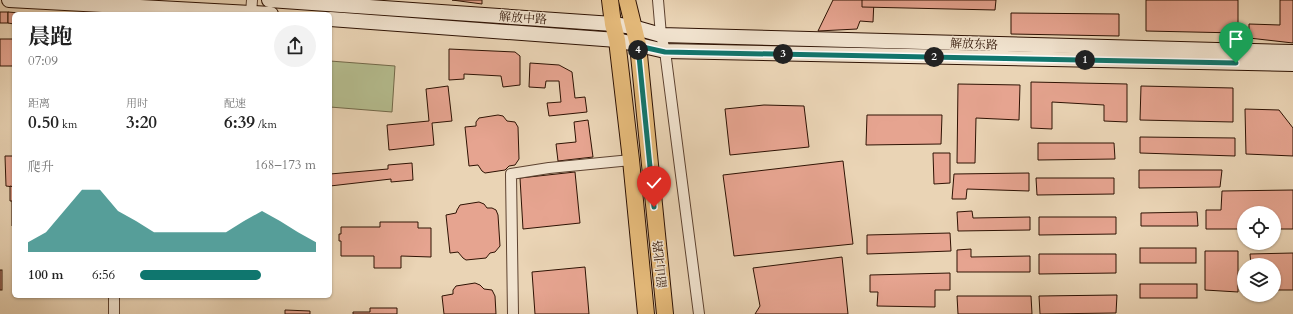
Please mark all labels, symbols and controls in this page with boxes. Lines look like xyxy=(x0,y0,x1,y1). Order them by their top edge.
street label: 解放中路 xyxy=(498,8,548,28)
text: 晨跑 xyxy=(28,22,72,52)
pin xyxy=(1219,22,1253,63)
button: share xyxy=(274,25,316,67)
icon: arrive xyxy=(1225,28,1247,50)
street label: 解放东路 xyxy=(950,35,998,53)
pin: 4 xyxy=(628,40,648,60)
text: 4 xyxy=(635,42,641,57)
pin: 3 xyxy=(773,44,793,64)
text: 3 xyxy=(780,46,786,61)
pin: 2 xyxy=(924,47,944,67)
text: 2 xyxy=(931,49,937,64)
pin: 1 xyxy=(1075,50,1095,70)
text: 07:09 xyxy=(28,52,58,70)
text: 1 xyxy=(1082,52,1088,67)
text: 距离 xyxy=(28,96,50,111)
text: 用时 xyxy=(126,96,148,111)
text: 配速 xyxy=(224,96,246,111)
text: 0.50 xyxy=(28,111,59,134)
text: 3:20 xyxy=(126,111,157,134)
text: 6:39 xyxy=(224,111,255,134)
text: km xyxy=(59,117,77,132)
text: /km xyxy=(255,117,277,132)
text: 168–173 m xyxy=(254,156,316,174)
text: 爬升 xyxy=(28,158,54,176)
pin xyxy=(637,166,671,207)
icon: check xyxy=(643,172,665,194)
map controls xyxy=(1237,206,1281,302)
button: locate xyxy=(1237,206,1281,250)
street label: 韶山北路 xyxy=(650,239,670,289)
button: layers xyxy=(1237,258,1281,302)
text: 100 m xyxy=(28,266,63,284)
text: 6:56 xyxy=(92,266,115,284)

